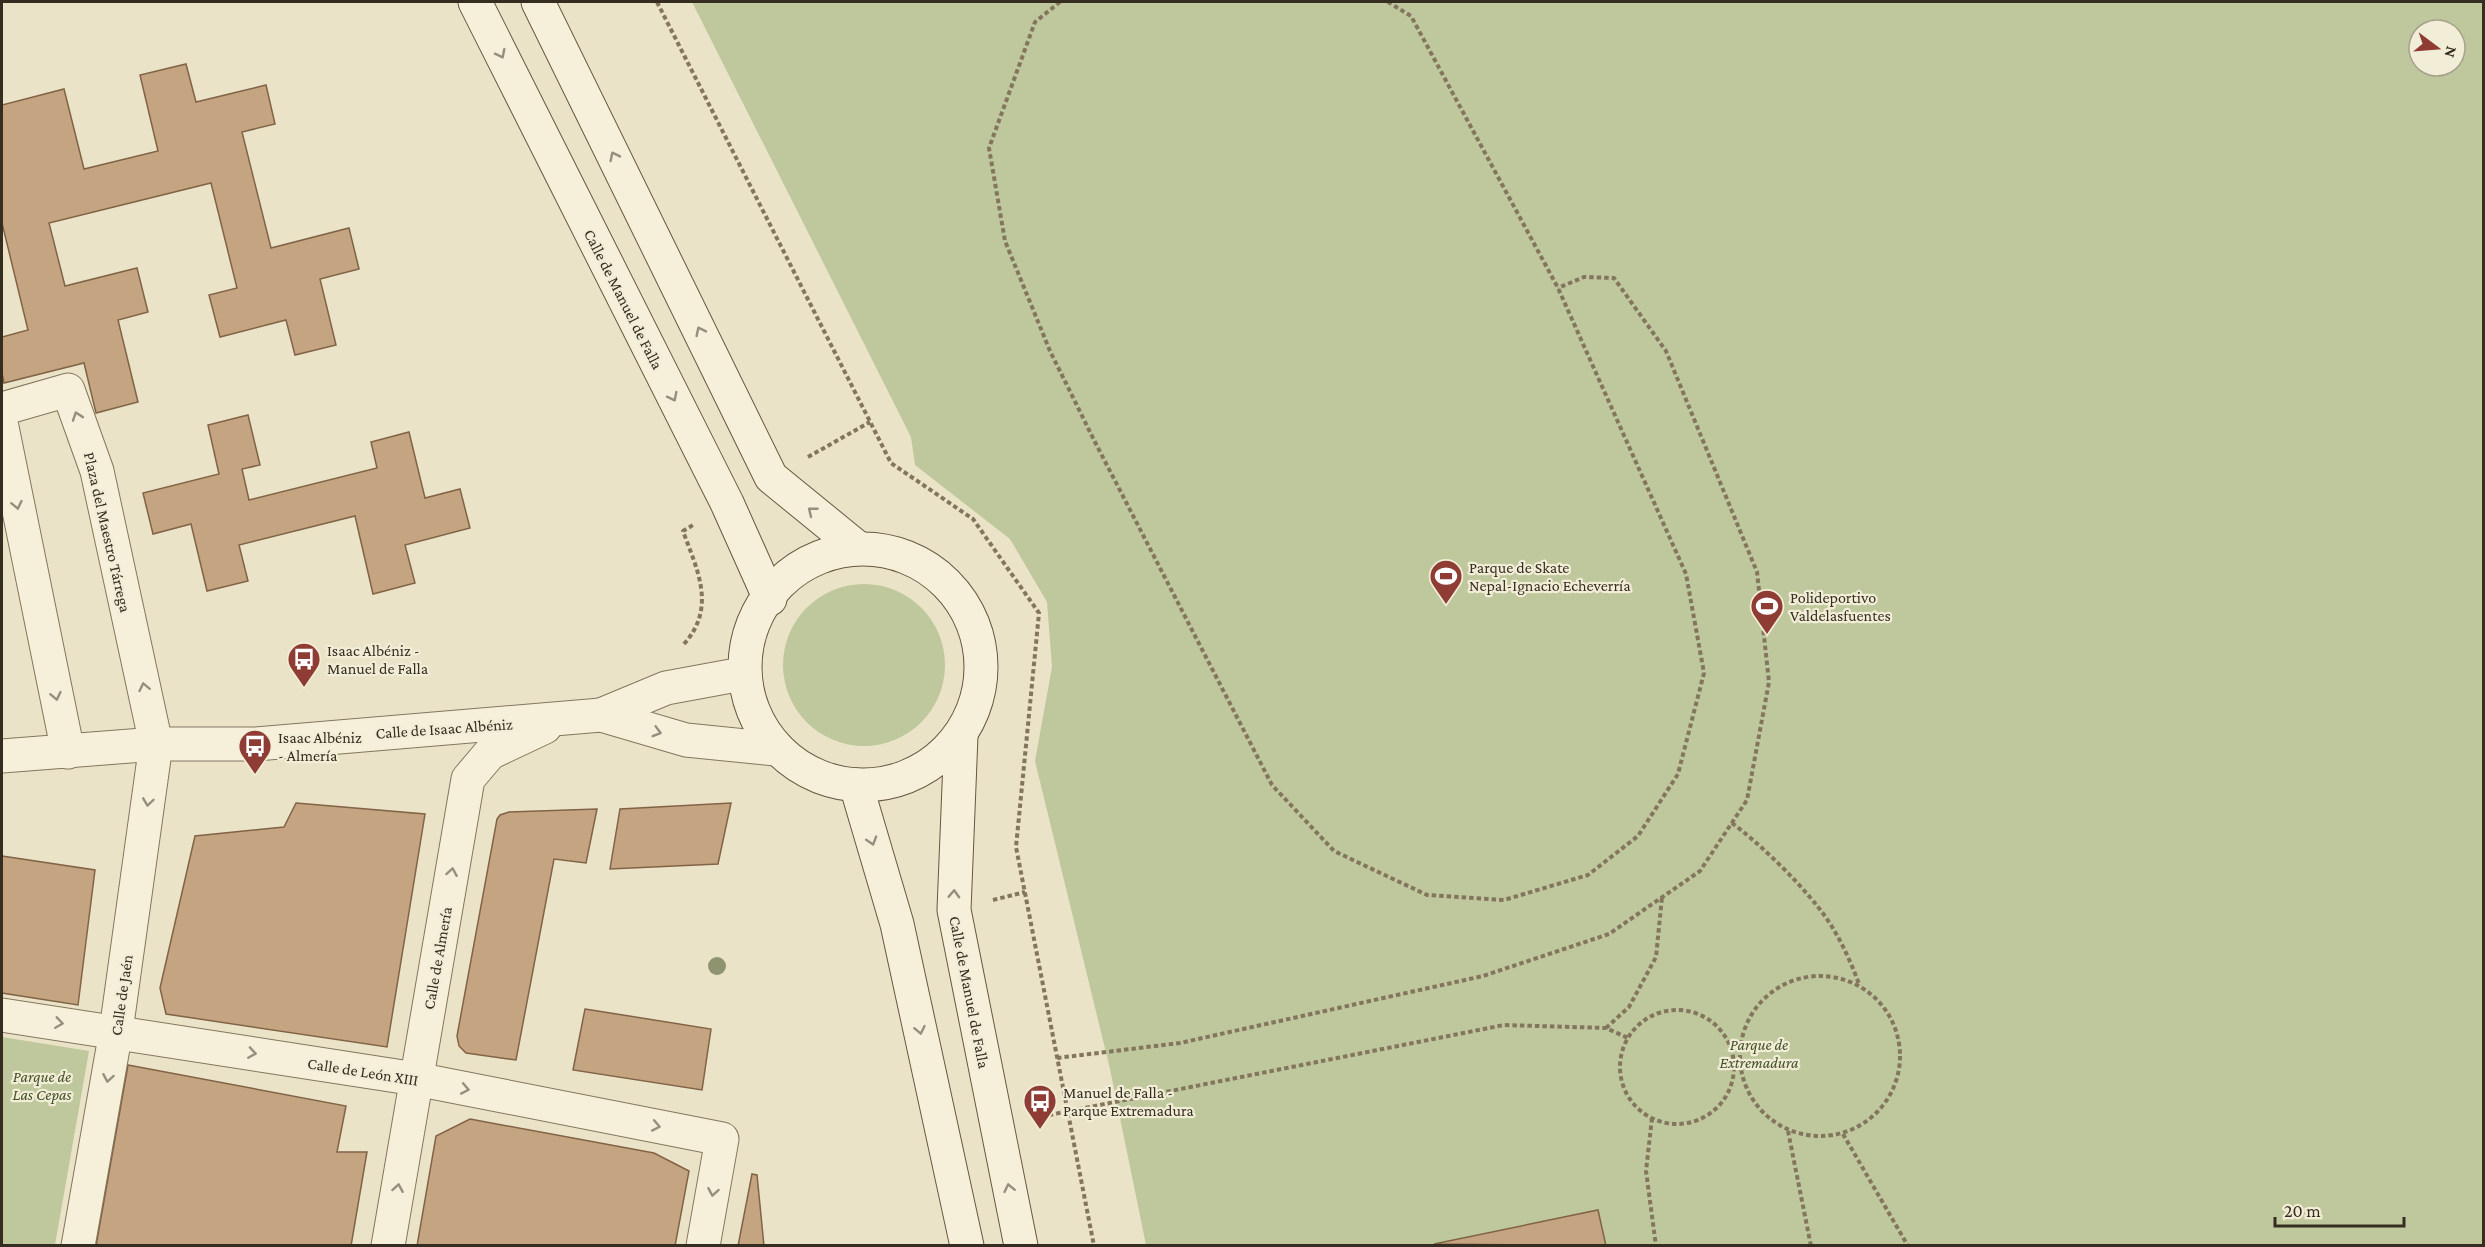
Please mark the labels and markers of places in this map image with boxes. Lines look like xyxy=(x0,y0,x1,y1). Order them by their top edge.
sports icon: Parque de Skate Nepal-Ignacio Echeverría xyxy=(1428,558,1464,605)
place label: Parque de Skate Nepal-Ignacio Echeverría xyxy=(1469,559,1631,595)
sports icon: Polideportivo Valdelasfuentes xyxy=(1749,588,1785,635)
place label: Polideportivo Valdelasfuentes xyxy=(1790,589,1891,624)
bus stop icon: Isaac Albéniz - Manuel de Falla xyxy=(286,641,322,688)
place label: Isaac Albéniz - Manuel de Falla xyxy=(327,642,429,677)
bus stop icon: Isaac Albéniz - Almería xyxy=(237,728,273,775)
place label: Isaac Albéniz - Almería xyxy=(278,729,362,764)
bus stop icon: Manuel de Falla - Parque Extremadura xyxy=(1022,1083,1058,1130)
place label: Manuel de Falla - Parque Extremadura xyxy=(1063,1084,1194,1120)

